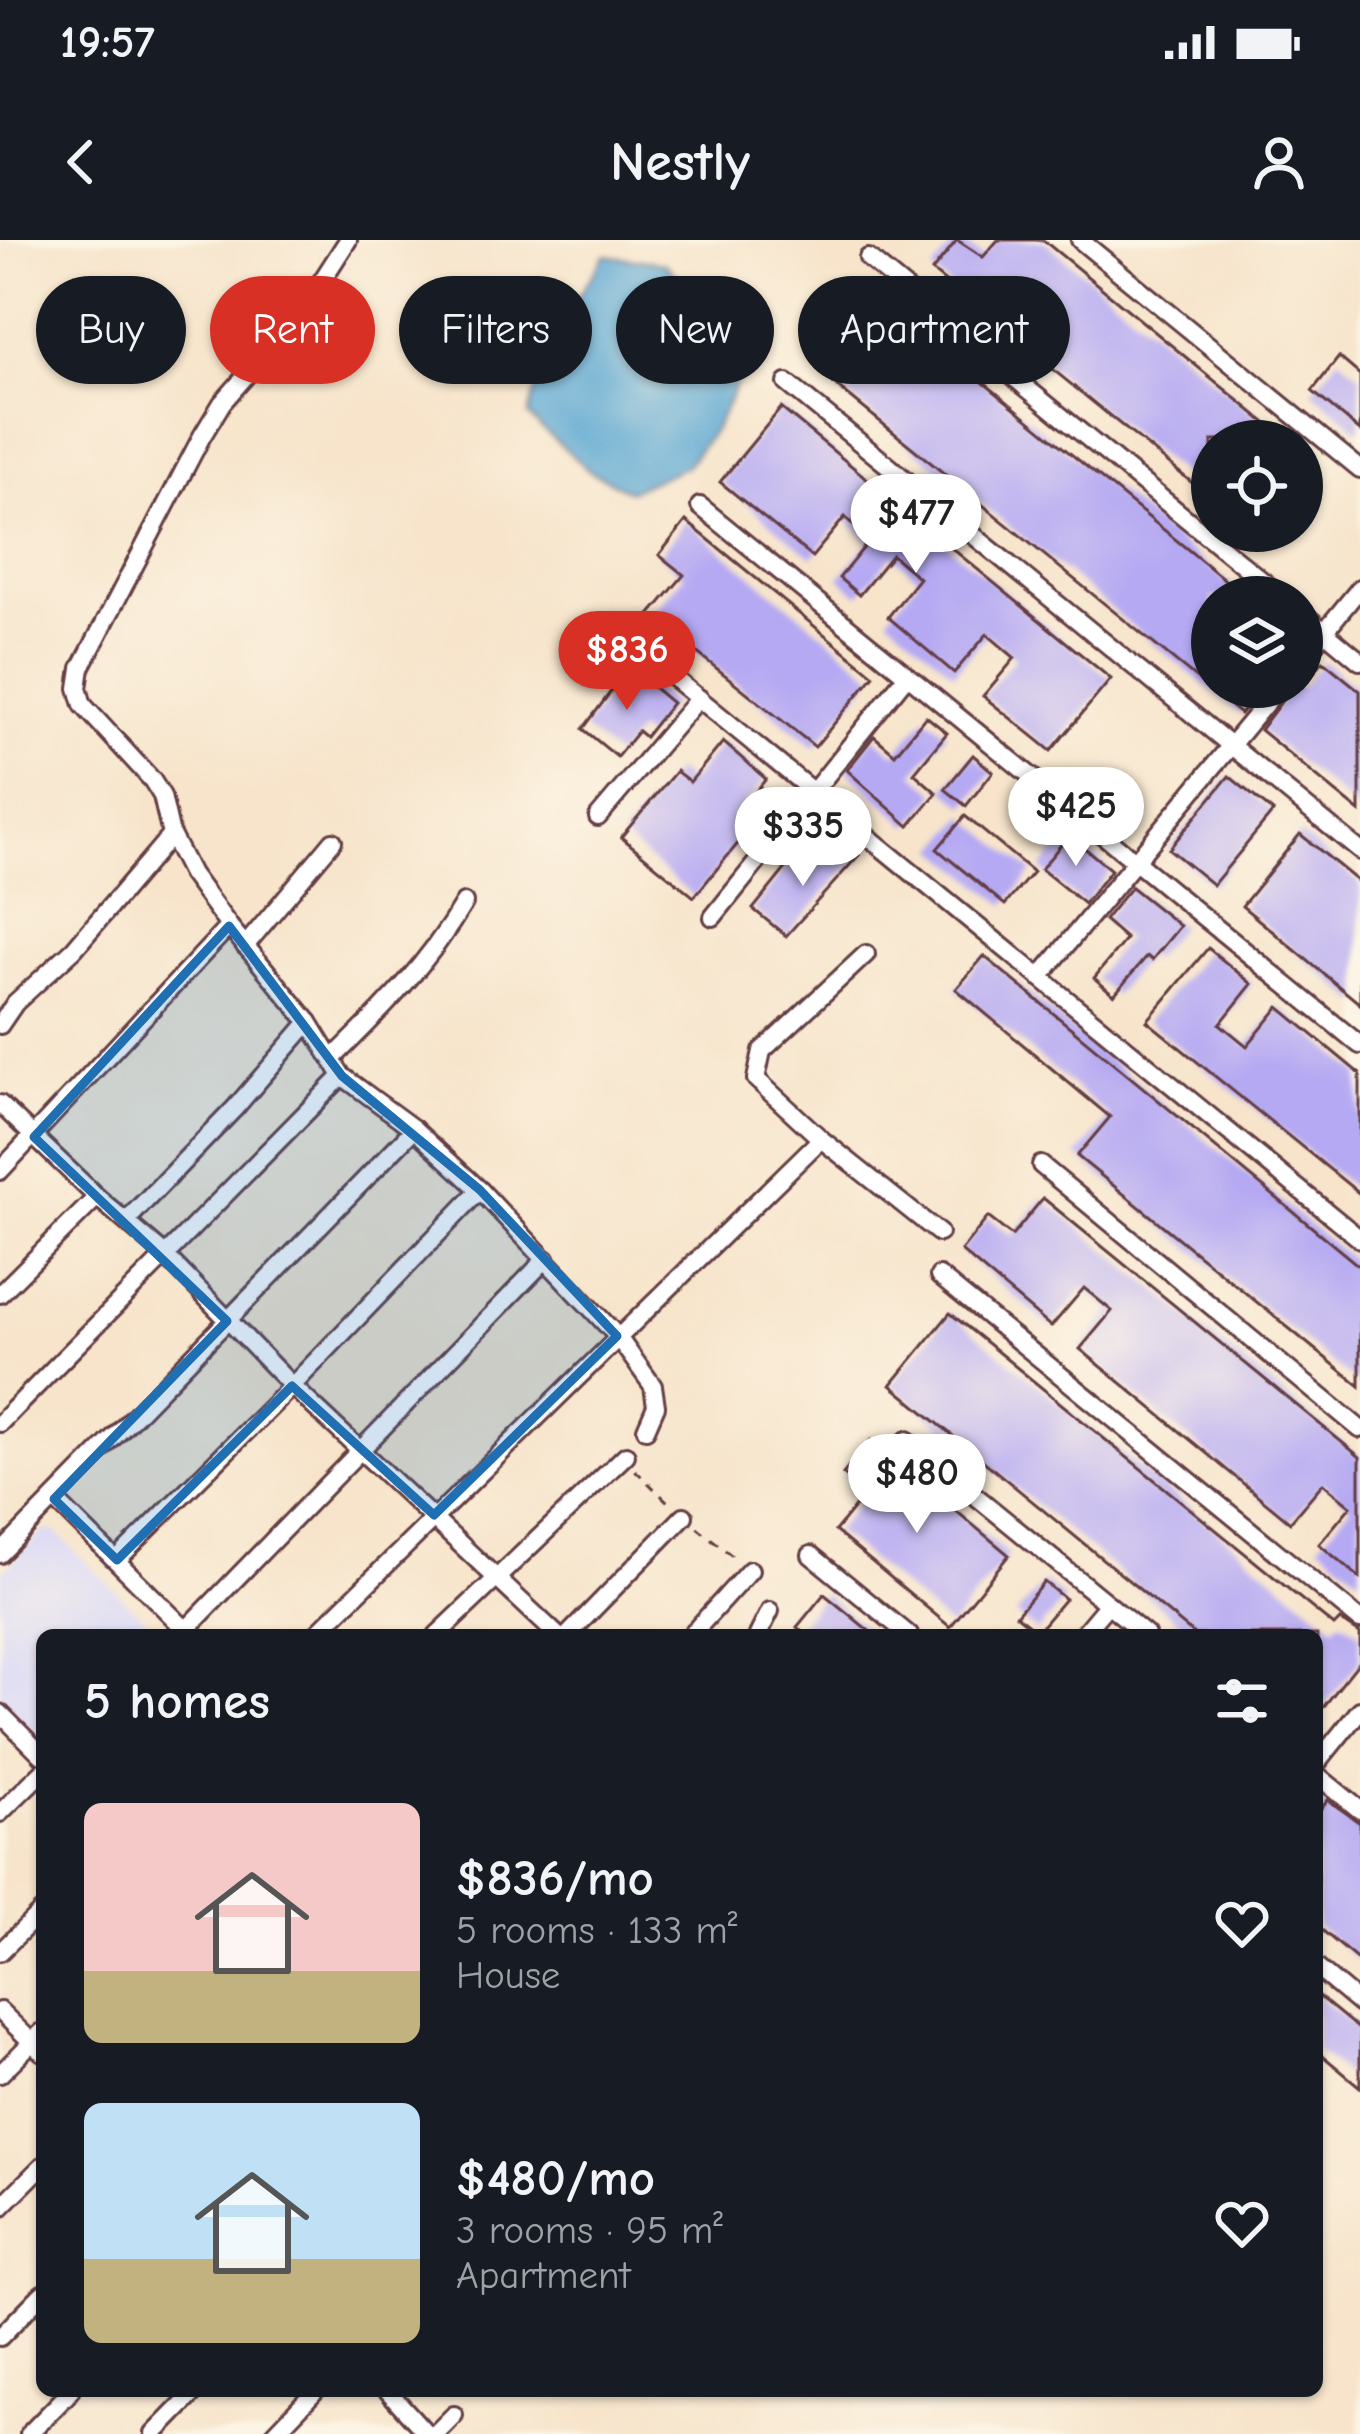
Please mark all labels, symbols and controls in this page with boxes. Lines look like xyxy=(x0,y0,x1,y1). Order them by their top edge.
text: 19:57 xyxy=(60,16,155,68)
icon: back xyxy=(48,129,114,195)
icon: person xyxy=(1246,129,1312,195)
text: Nestly xyxy=(610,131,750,194)
chip: Buy xyxy=(36,276,186,384)
chip: Rent xyxy=(210,276,375,384)
chip: Filters xyxy=(399,276,592,384)
chip: New xyxy=(616,276,774,384)
chip: Apartment xyxy=(798,276,1070,384)
map controls xyxy=(1191,420,1323,708)
button: locate xyxy=(1191,420,1323,552)
pin: $477 xyxy=(845,474,987,576)
text: $477 xyxy=(878,490,954,535)
button: layers xyxy=(1191,576,1323,708)
pin: $836 xyxy=(556,611,698,713)
text: $836 xyxy=(585,627,669,672)
pin: $425 xyxy=(1005,767,1147,869)
text: $425 xyxy=(1035,783,1117,828)
pin: $335 xyxy=(732,787,874,889)
text: $335 xyxy=(762,803,844,848)
pin: $480 xyxy=(846,1434,988,1536)
text: $480 xyxy=(875,1450,959,1495)
icon: filters xyxy=(1209,1668,1275,1734)
text: 5 homes xyxy=(84,1672,270,1731)
text: $836/mo xyxy=(456,1849,654,1908)
icon: home xyxy=(180,1851,324,1995)
icon: heart xyxy=(1209,1890,1275,1956)
text: 5 rooms · 133 m² xyxy=(456,1908,738,1953)
text: House xyxy=(456,1953,560,1998)
text: $480/mo xyxy=(456,2149,655,2208)
icon: home xyxy=(180,2151,324,2295)
icon: heart xyxy=(1209,2190,1275,2256)
text: 3 rooms · 95 m² xyxy=(456,2208,723,2253)
text: Apartment xyxy=(456,2253,631,2298)

